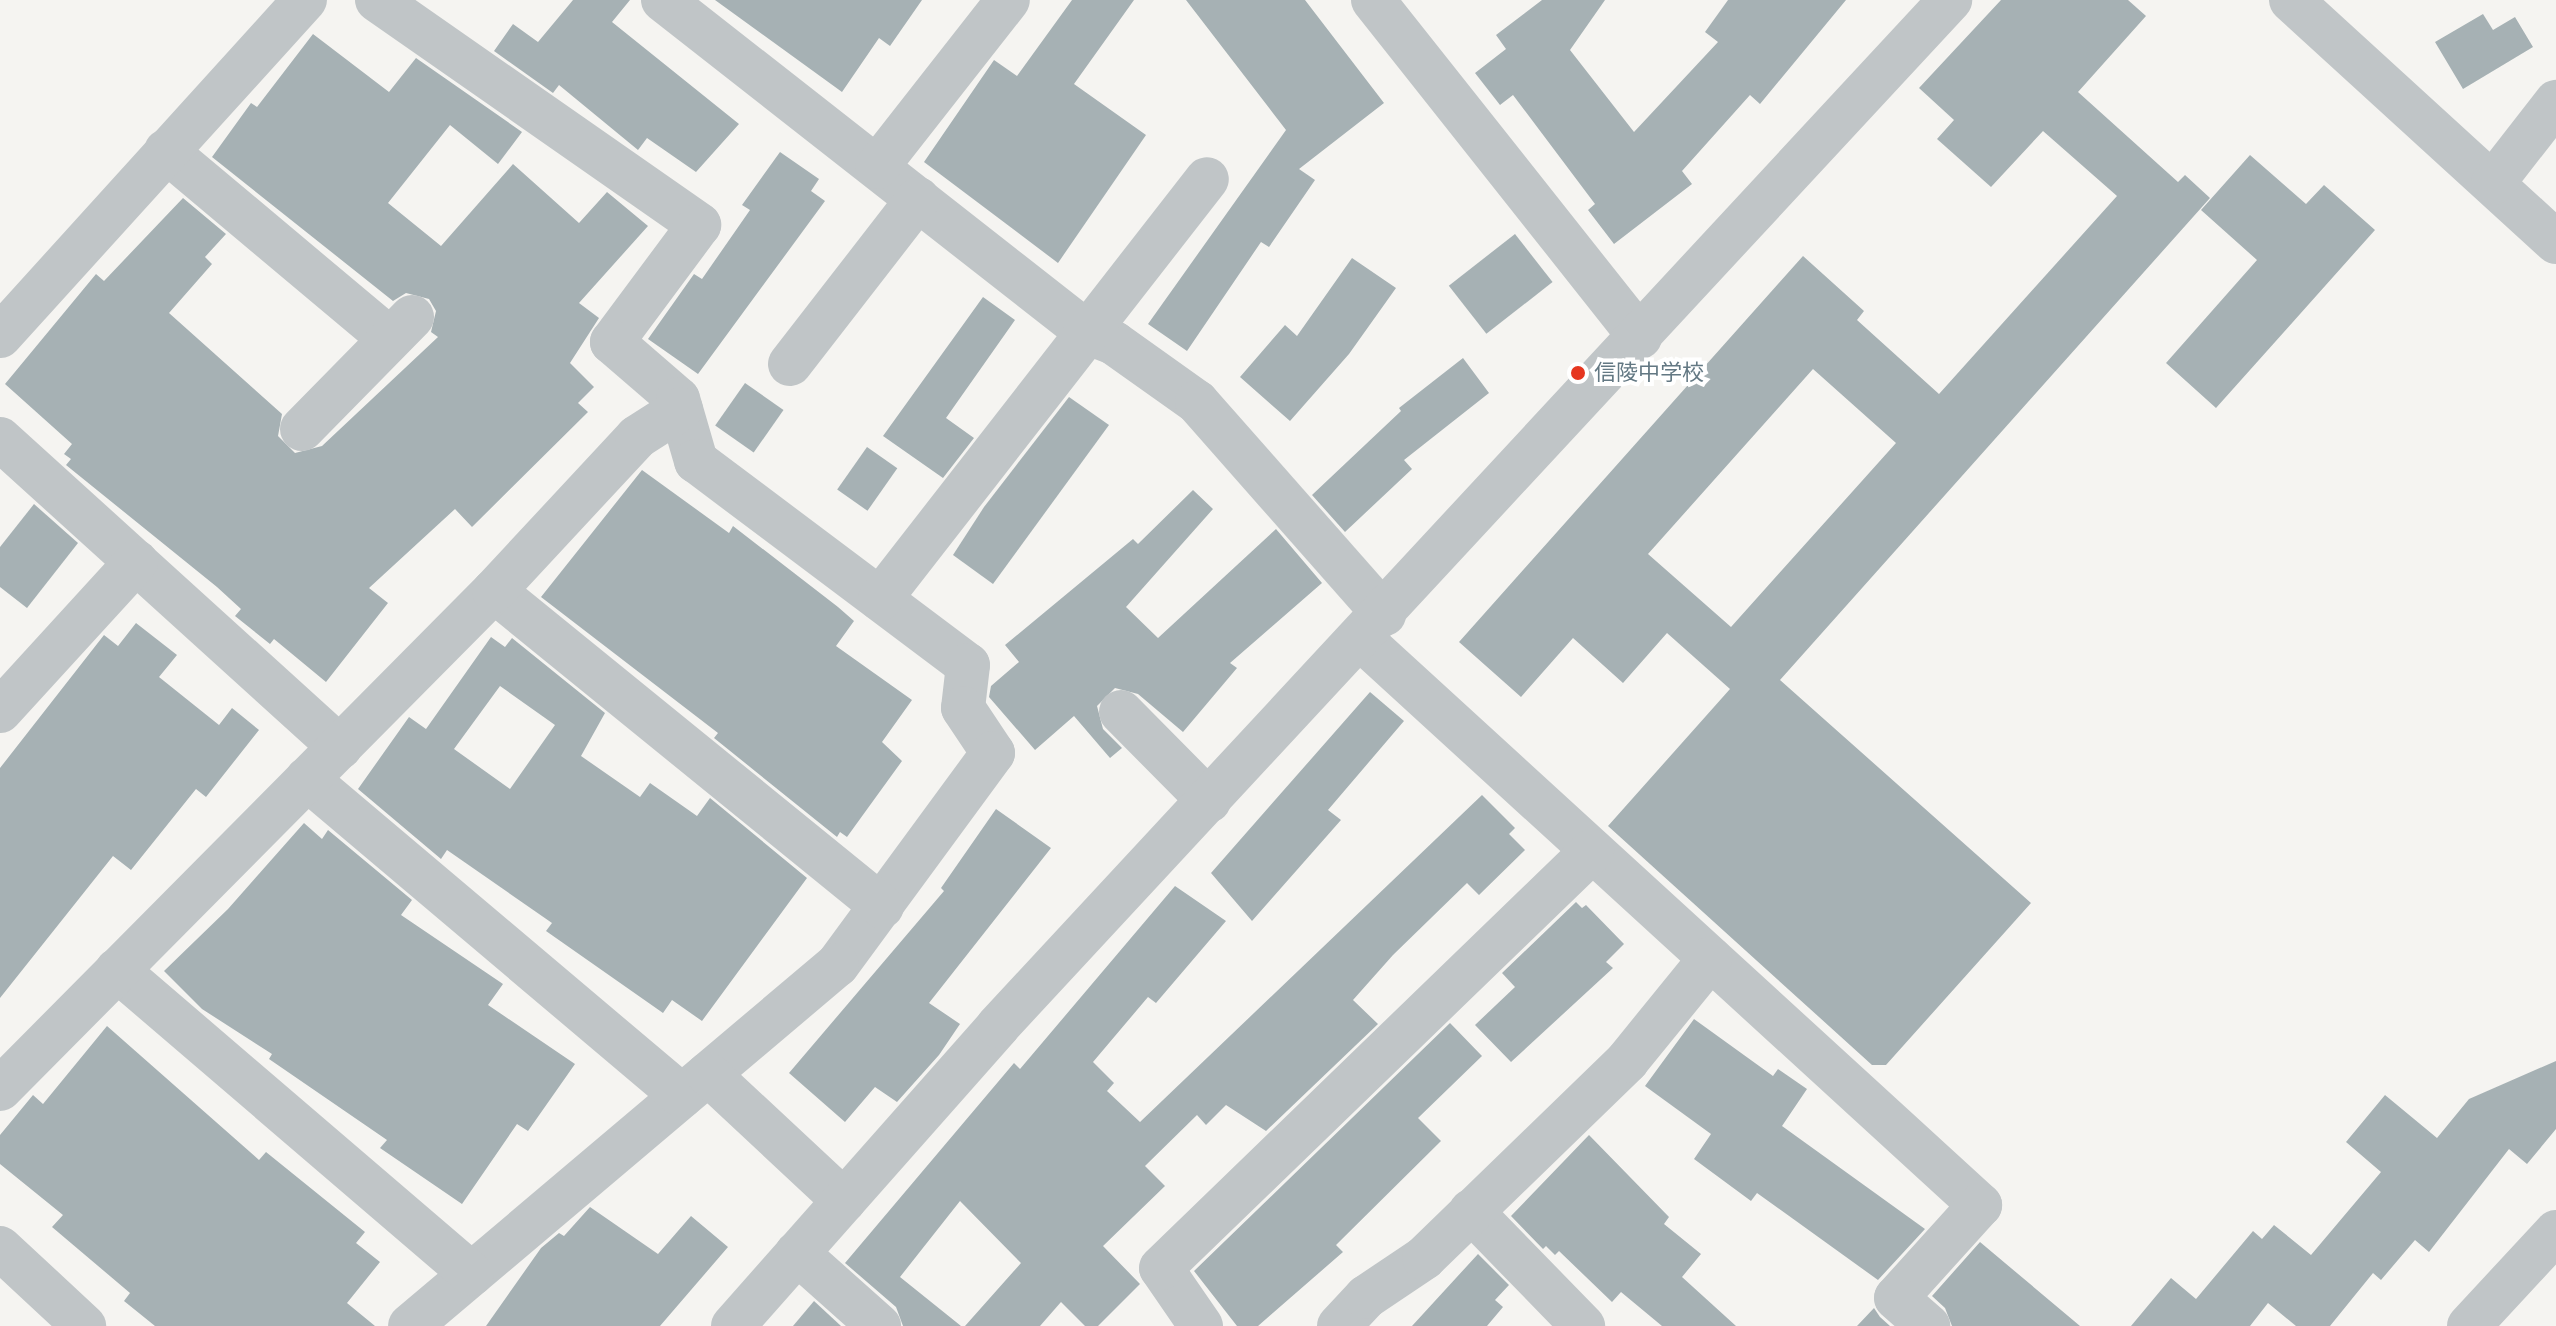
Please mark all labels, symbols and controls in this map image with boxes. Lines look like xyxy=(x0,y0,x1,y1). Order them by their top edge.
place label: 信陵中学校 xyxy=(1594,360,1704,386)
marker: 信陵中学校 xyxy=(1569,364,1587,382)

